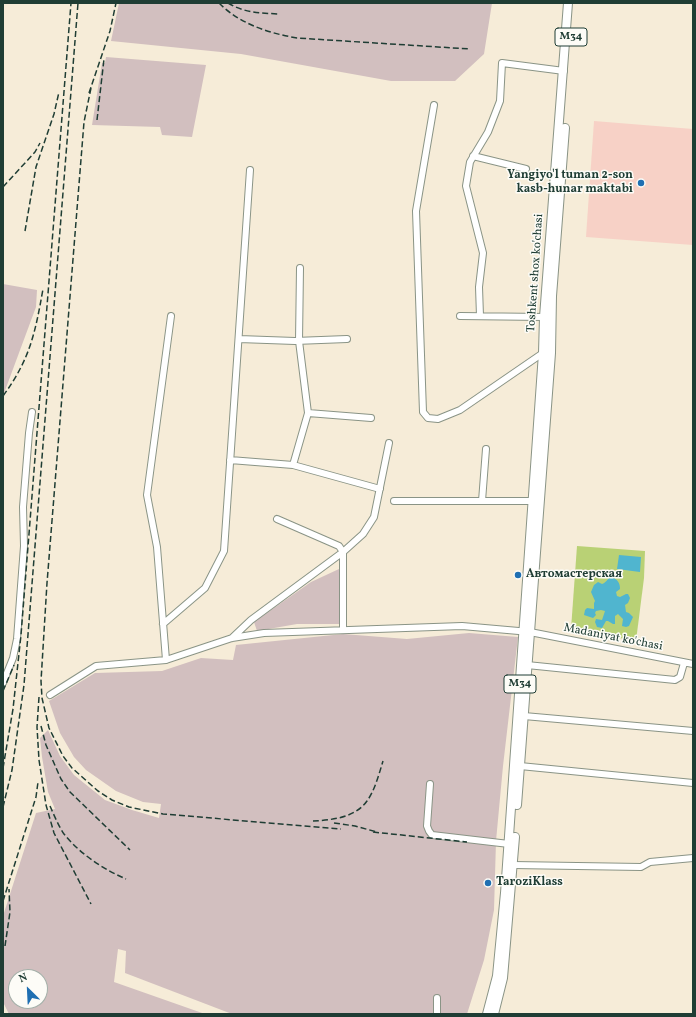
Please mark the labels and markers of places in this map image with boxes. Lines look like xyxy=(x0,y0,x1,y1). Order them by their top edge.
place label: Yangiyo'l tuman 2-son kasb-hunar maktabi xyxy=(507,169,633,197)
marker: Yangiyo'l tuman 2-son kasb-hunar maktabi xyxy=(636,178,646,188)
place label: Автомастерская xyxy=(526,568,622,582)
marker: Автомастерская xyxy=(513,570,523,580)
place label: TaroziKlass xyxy=(496,876,563,890)
marker: TaroziKlass xyxy=(483,878,493,888)

